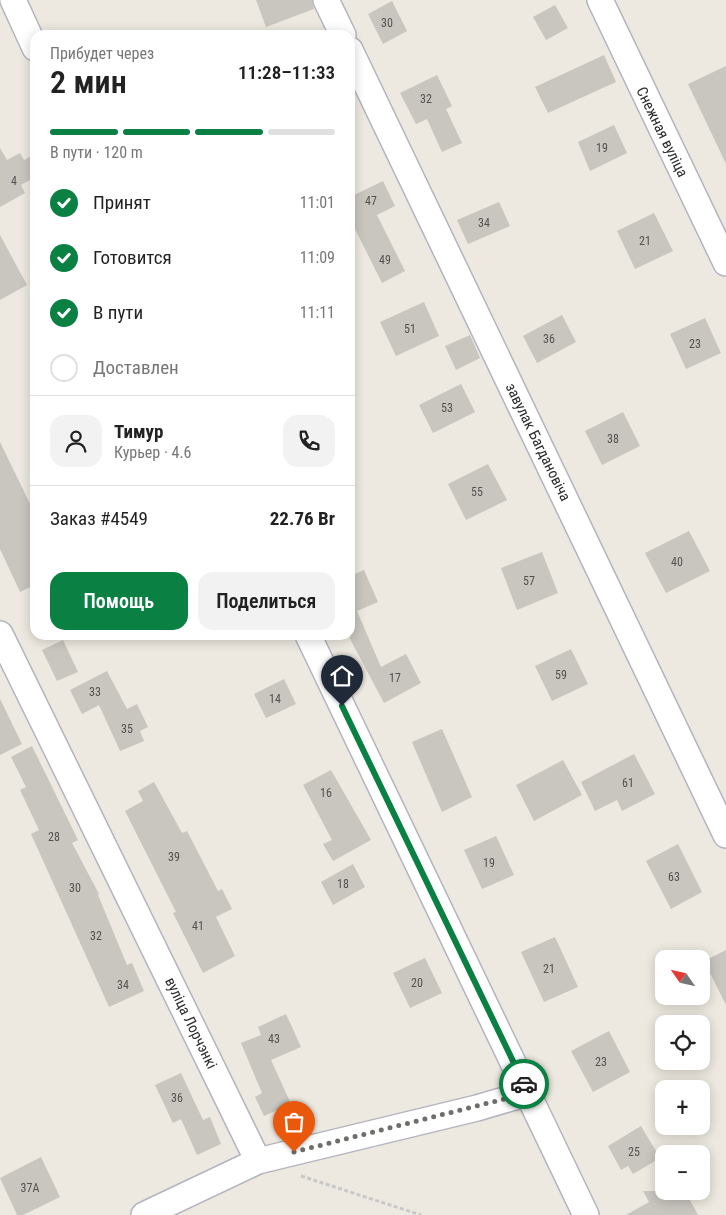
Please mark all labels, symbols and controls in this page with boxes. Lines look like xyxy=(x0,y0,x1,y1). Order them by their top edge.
house number: 30 xyxy=(381,16,393,30)
text: Прибудет через xyxy=(50,44,154,63)
text: 11:28–11:33 xyxy=(238,61,335,84)
text: 2 мин xyxy=(50,63,127,101)
street label: Снежная вуліца xyxy=(632,84,692,180)
house number: 32 xyxy=(420,92,432,106)
house number: 19 xyxy=(596,141,608,155)
text: В пути · 120 m xyxy=(50,143,143,162)
house number: 4 xyxy=(11,174,17,188)
icon: check xyxy=(50,189,78,217)
text: Принят xyxy=(93,191,151,214)
text: 11:01 xyxy=(300,193,335,212)
house number: 47 xyxy=(365,194,377,208)
house number: 34 xyxy=(478,216,490,230)
house number: 21 xyxy=(639,234,651,248)
icon: check xyxy=(50,244,78,272)
text: Готовится xyxy=(93,246,172,269)
text: 11:09 xyxy=(300,248,335,267)
house number: 49 xyxy=(379,253,391,267)
icon: check xyxy=(50,299,78,327)
text: В пути xyxy=(93,301,143,324)
text: 11:11 xyxy=(300,303,335,322)
house number: 51 xyxy=(404,322,416,336)
house number: 36 xyxy=(543,332,555,346)
house number: 23 xyxy=(689,337,701,351)
text: Доставлен xyxy=(93,356,179,379)
street label: завулак Багдановіча xyxy=(502,380,574,504)
house number: 53 xyxy=(441,401,453,415)
button: person xyxy=(50,415,102,467)
button: phone xyxy=(283,415,335,467)
text: Тимур xyxy=(114,420,163,443)
house number: 38 xyxy=(607,432,619,446)
text: Курьер · 4.6 xyxy=(114,443,192,462)
house number: 55 xyxy=(471,485,483,499)
text: Заказ #4549 xyxy=(50,507,148,530)
text: 22.76 Br xyxy=(270,507,335,530)
house number: 40 xyxy=(671,555,683,569)
button: Помощь xyxy=(50,572,188,630)
button: Поделиться xyxy=(198,572,335,630)
house number: 57 xyxy=(523,574,535,588)
pin xyxy=(321,655,363,706)
icon: home xyxy=(328,662,356,690)
house number: 59 xyxy=(555,668,567,682)
house number: 17 xyxy=(389,671,401,685)
house number: 33 xyxy=(89,685,101,699)
house number: 14 xyxy=(269,692,281,706)
house number: 35 xyxy=(121,722,133,736)
house number: 61 xyxy=(622,776,634,790)
house number: 16 xyxy=(320,786,332,800)
house number: 28 xyxy=(48,830,60,844)
house number: 39 xyxy=(168,850,180,864)
house number: 19 xyxy=(483,856,495,870)
house number: 63 xyxy=(668,870,680,884)
house number: 18 xyxy=(337,877,349,891)
house number: 30 xyxy=(69,881,81,895)
house number: 41 xyxy=(192,919,204,933)
house number: 32 xyxy=(90,929,102,943)
north arrow xyxy=(655,950,710,1005)
map controls xyxy=(655,950,710,1200)
house number: 21 xyxy=(543,962,555,976)
street label: вуліца Лорчэнкі xyxy=(161,974,221,1072)
house number: 20 xyxy=(411,976,423,990)
house number: 34 xyxy=(117,978,129,992)
button: locate xyxy=(655,1015,710,1070)
house number: 43 xyxy=(268,1032,280,1046)
house number: 23 xyxy=(595,1055,607,1069)
courier xyxy=(499,1059,549,1109)
icon: car xyxy=(510,1070,538,1098)
button: + xyxy=(655,1080,710,1135)
house number: 36 xyxy=(171,1091,183,1105)
pin xyxy=(273,1101,315,1152)
icon: bag xyxy=(280,1108,308,1136)
house number: 25 xyxy=(628,1145,640,1159)
button: − xyxy=(655,1145,710,1200)
house number: 37А xyxy=(21,1181,39,1195)

